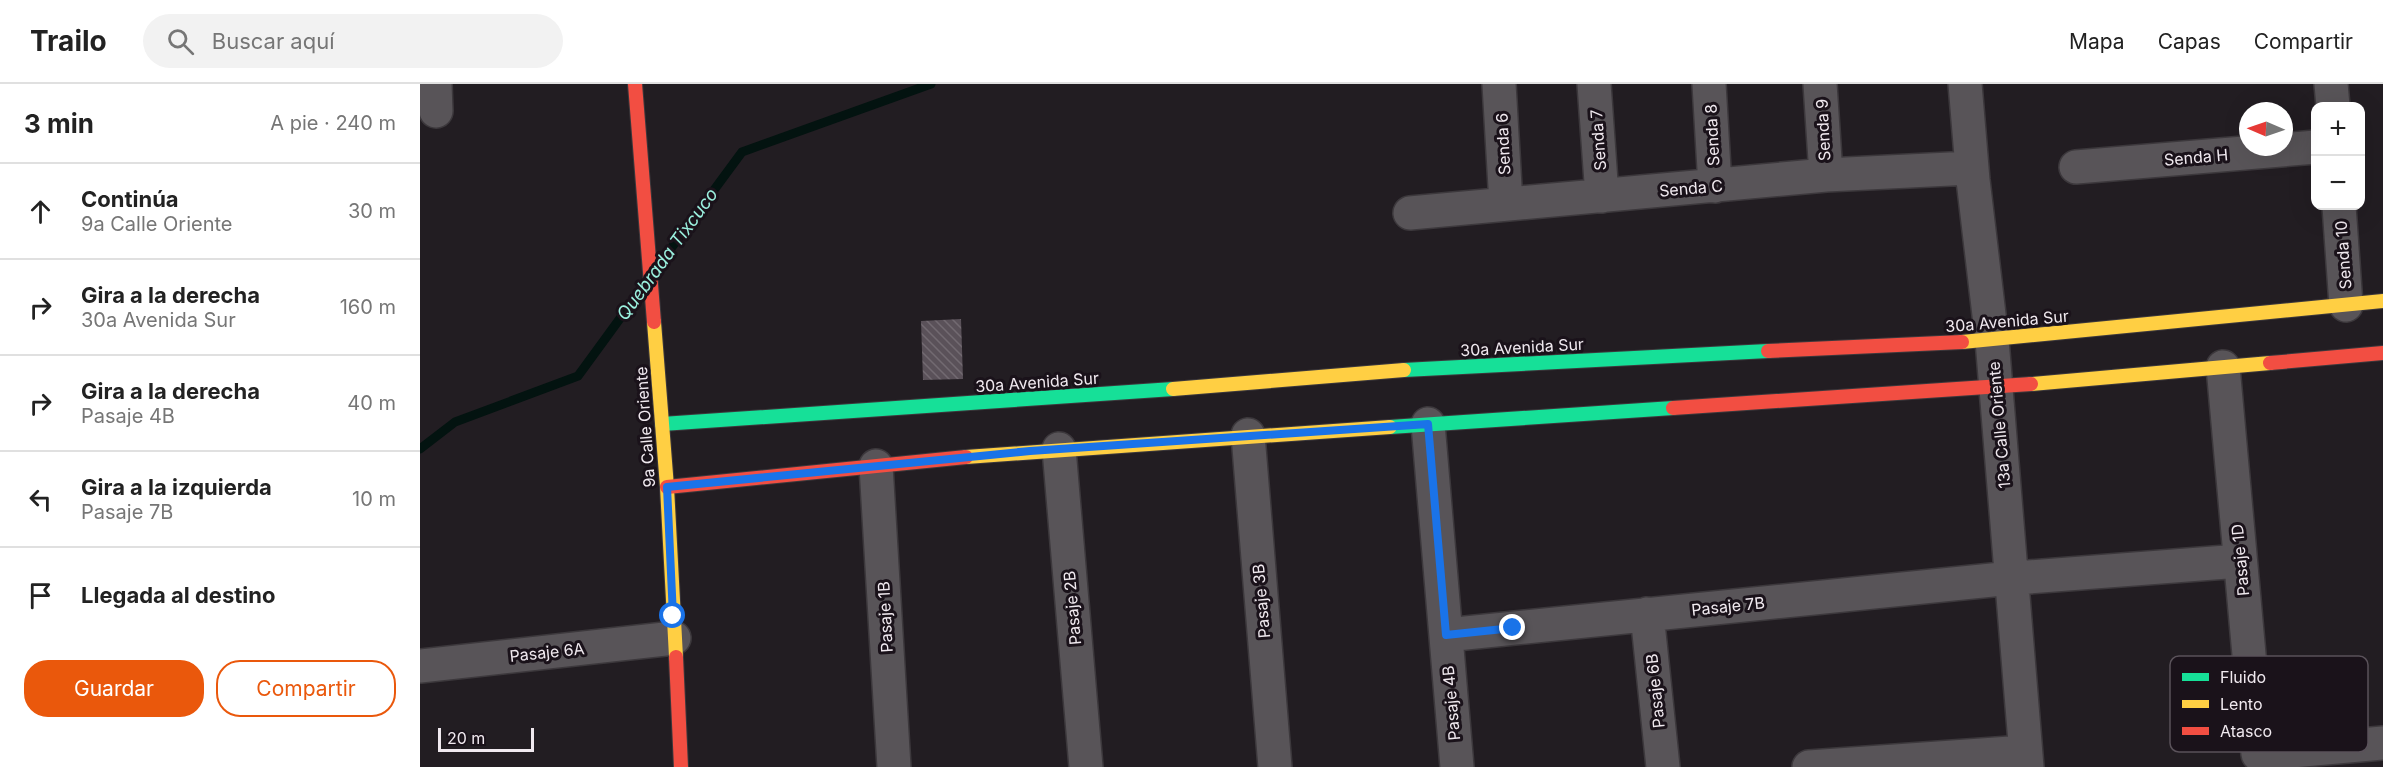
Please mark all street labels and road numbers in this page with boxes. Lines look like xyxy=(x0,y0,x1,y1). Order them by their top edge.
street label: Senda 9 xyxy=(1811,98,1835,162)
street label: Senda 8 xyxy=(1700,103,1724,167)
street label: Senda 7 xyxy=(1586,109,1610,171)
street label: Senda 6 xyxy=(1491,112,1515,176)
street label: Senda H xyxy=(2163,144,2229,170)
street label: Senda C xyxy=(1658,175,1724,201)
street label: Senda 10 xyxy=(2331,220,2355,290)
street label: 30a Avenida Sur xyxy=(1944,306,2070,336)
street label: 30a Avenida Sur xyxy=(1460,334,1584,360)
street label: 13a Calle Oriente xyxy=(1983,361,2015,489)
street label: 9a Calle Oriente xyxy=(631,366,659,488)
street label: 30a Avenida Sur xyxy=(975,368,1099,396)
street label: Pasaje 1D xyxy=(2227,523,2253,597)
street label: Pasaje 3B xyxy=(1248,563,1274,639)
street label: Pasaje 2B xyxy=(1059,570,1085,646)
street label: Pasaje 1B xyxy=(873,581,897,653)
street label: Pasaje 7B xyxy=(1690,592,1766,620)
street label: Pasaje 6A xyxy=(509,638,585,666)
street label: Pasaje 6B xyxy=(1641,653,1669,729)
street label: Pasaje 4B xyxy=(1438,665,1464,741)

